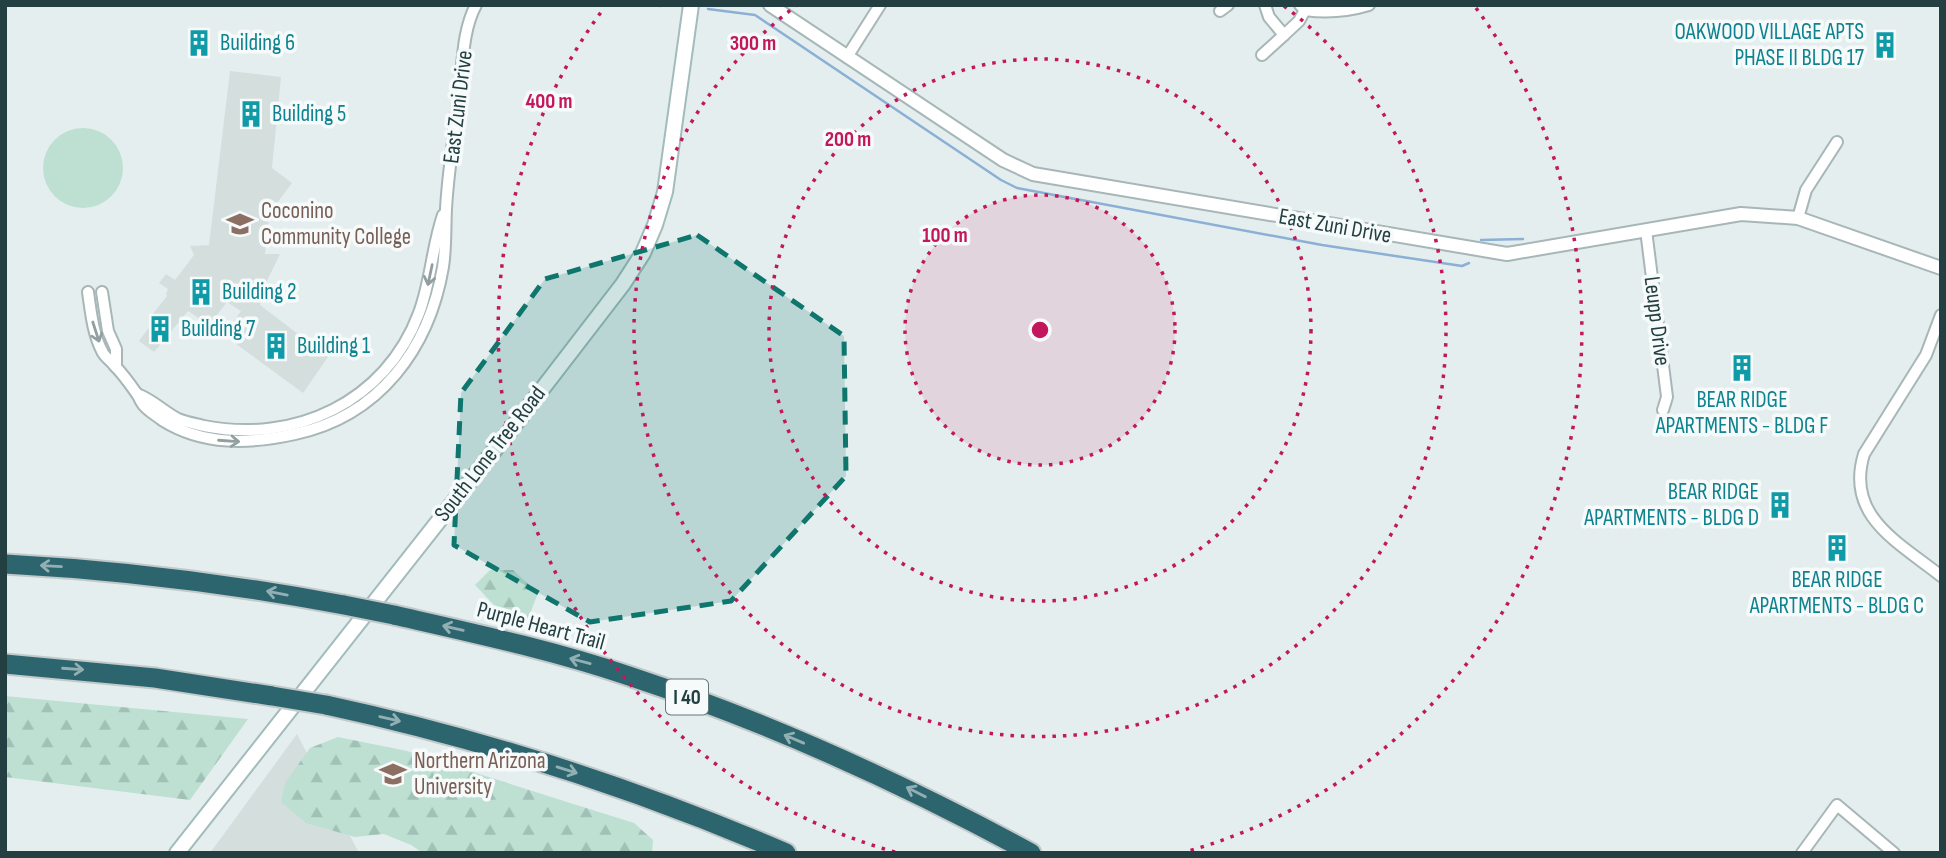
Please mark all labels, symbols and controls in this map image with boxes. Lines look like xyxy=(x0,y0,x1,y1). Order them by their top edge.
place label: OAKWOOD VILLAGE APTS PHASE II BLDG 17 xyxy=(1675,18,1864,72)
building icon: Building 6 xyxy=(184,28,214,58)
place label: Building 6 xyxy=(220,29,295,57)
building icon: OAKWOOD VILLAGE APTS PHASE II BLDG 17 xyxy=(1870,30,1900,60)
text: 300 m xyxy=(730,31,776,56)
street label: East Zuni Drive xyxy=(437,49,479,165)
text: 400 m xyxy=(526,89,572,114)
building icon: Building 5 xyxy=(236,99,266,129)
place label: Building 5 xyxy=(272,100,346,128)
text: 200 m xyxy=(825,127,871,152)
place label: Coconino Community College xyxy=(261,197,411,251)
street label: East Zuni Drive xyxy=(1277,202,1393,250)
school or university icon: Coconino Community College xyxy=(225,209,255,239)
text: 100 m xyxy=(922,223,968,248)
one-way arrow xyxy=(422,263,436,286)
street label: Leupp Drive xyxy=(1638,275,1676,367)
building icon: Building 2 xyxy=(186,277,216,307)
place label: Building 2 xyxy=(222,278,296,306)
building icon: Building 7 xyxy=(145,314,175,344)
place label: Building 7 xyxy=(181,315,255,343)
centre of rings xyxy=(1028,318,1052,342)
one-way arrow xyxy=(90,321,103,343)
building icon: Building 1 xyxy=(261,331,291,361)
place label: Building 1 xyxy=(297,332,370,360)
building icon: BEAR RIDGE APARTMENTS - BLDG F xyxy=(1727,353,1757,383)
street label: South Lone Tree Road xyxy=(428,381,552,527)
place label: BEAR RIDGE APARTMENTS - BLDG F xyxy=(1655,386,1828,440)
one-way arrow xyxy=(217,434,240,447)
place label: BEAR RIDGE APARTMENTS - BLDG D xyxy=(1583,478,1759,532)
building icon: BEAR RIDGE APARTMENTS - BLDG D xyxy=(1765,490,1795,520)
building icon: BEAR RIDGE APARTMENTS - BLDG C xyxy=(1822,533,1852,563)
one-way arrow xyxy=(40,560,63,573)
place label: BEAR RIDGE APARTMENTS - BLDG C xyxy=(1749,566,1924,620)
one-way arrow xyxy=(266,585,289,599)
street label: Purple Heart Trail xyxy=(474,595,608,657)
one-way arrow xyxy=(442,621,465,635)
one-way arrow xyxy=(570,654,592,667)
one-way arrow xyxy=(62,663,84,676)
road number: I 40 xyxy=(666,680,708,714)
one-way arrow xyxy=(378,713,401,726)
one-way arrow xyxy=(784,731,805,744)
place label: Northern Arizona University xyxy=(414,747,546,801)
school or university icon: Northern Arizona University xyxy=(378,759,408,789)
one-way arrow xyxy=(555,765,577,777)
one-way arrow xyxy=(906,785,927,799)

